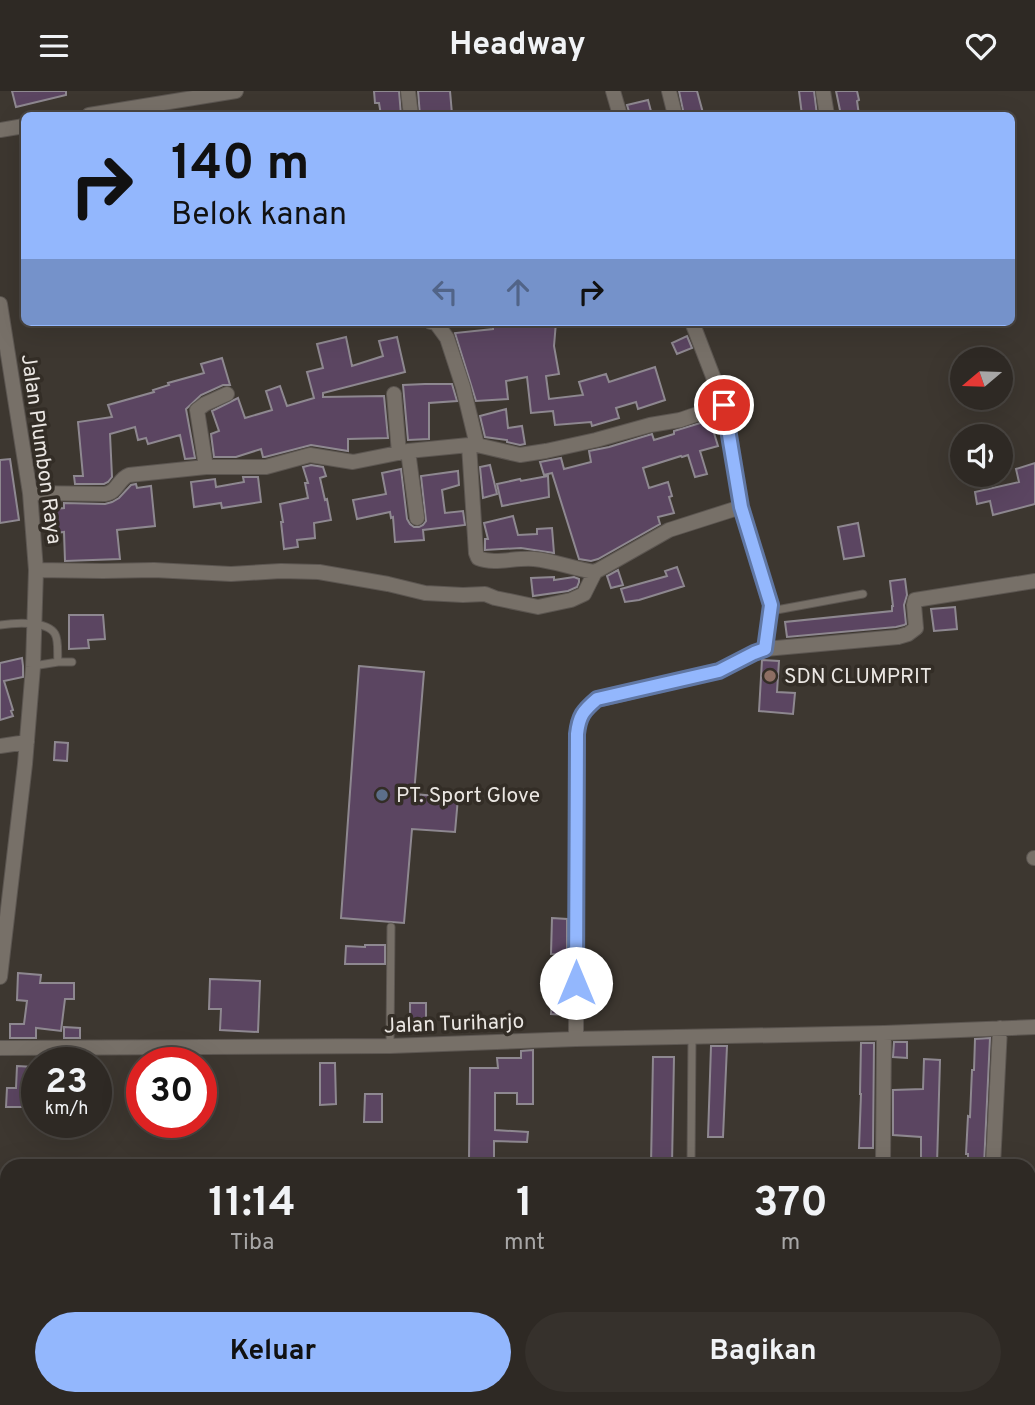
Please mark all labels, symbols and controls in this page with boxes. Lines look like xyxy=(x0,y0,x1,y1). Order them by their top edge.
text: Headway xyxy=(449,26,586,66)
icon: menu xyxy=(35,27,73,65)
icon: heart xyxy=(962,27,1000,65)
text: 140 m xyxy=(171,135,310,197)
icon: right xyxy=(56,140,147,231)
text: Belok kanan xyxy=(171,196,347,236)
icon: left xyxy=(426,273,464,311)
icon: ahead xyxy=(499,273,537,311)
icon: right xyxy=(572,273,610,311)
north arrow xyxy=(950,347,1013,409)
map controls xyxy=(950,347,1013,487)
street label: Jalan Plumbon Raya xyxy=(14,352,67,546)
pin xyxy=(694,375,754,435)
icon: arrive xyxy=(705,386,743,424)
button: sound xyxy=(950,424,1013,487)
place label: SDN CLUMPRIT xyxy=(784,664,932,691)
marker: SDN CLUMPRIT xyxy=(762,668,778,684)
place label: PT. Sport Glove xyxy=(396,783,540,810)
marker: PT. Sport Glove xyxy=(374,787,390,803)
position arrow xyxy=(539,946,613,1020)
street label: Jalan Turiharjo xyxy=(383,1009,525,1040)
speed limit sign: 30 xyxy=(126,1047,217,1138)
text: 23 xyxy=(45,1061,88,1105)
text: km/h xyxy=(45,1098,88,1121)
text: 11:14 xyxy=(208,1178,296,1231)
text: 1 xyxy=(516,1178,533,1231)
text: 370 xyxy=(753,1178,828,1231)
text: Tiba xyxy=(230,1229,274,1258)
text: mnt xyxy=(504,1229,545,1258)
text: m xyxy=(781,1229,800,1258)
button: Keluar xyxy=(35,1312,511,1392)
button: Bagikan xyxy=(525,1312,1001,1392)

